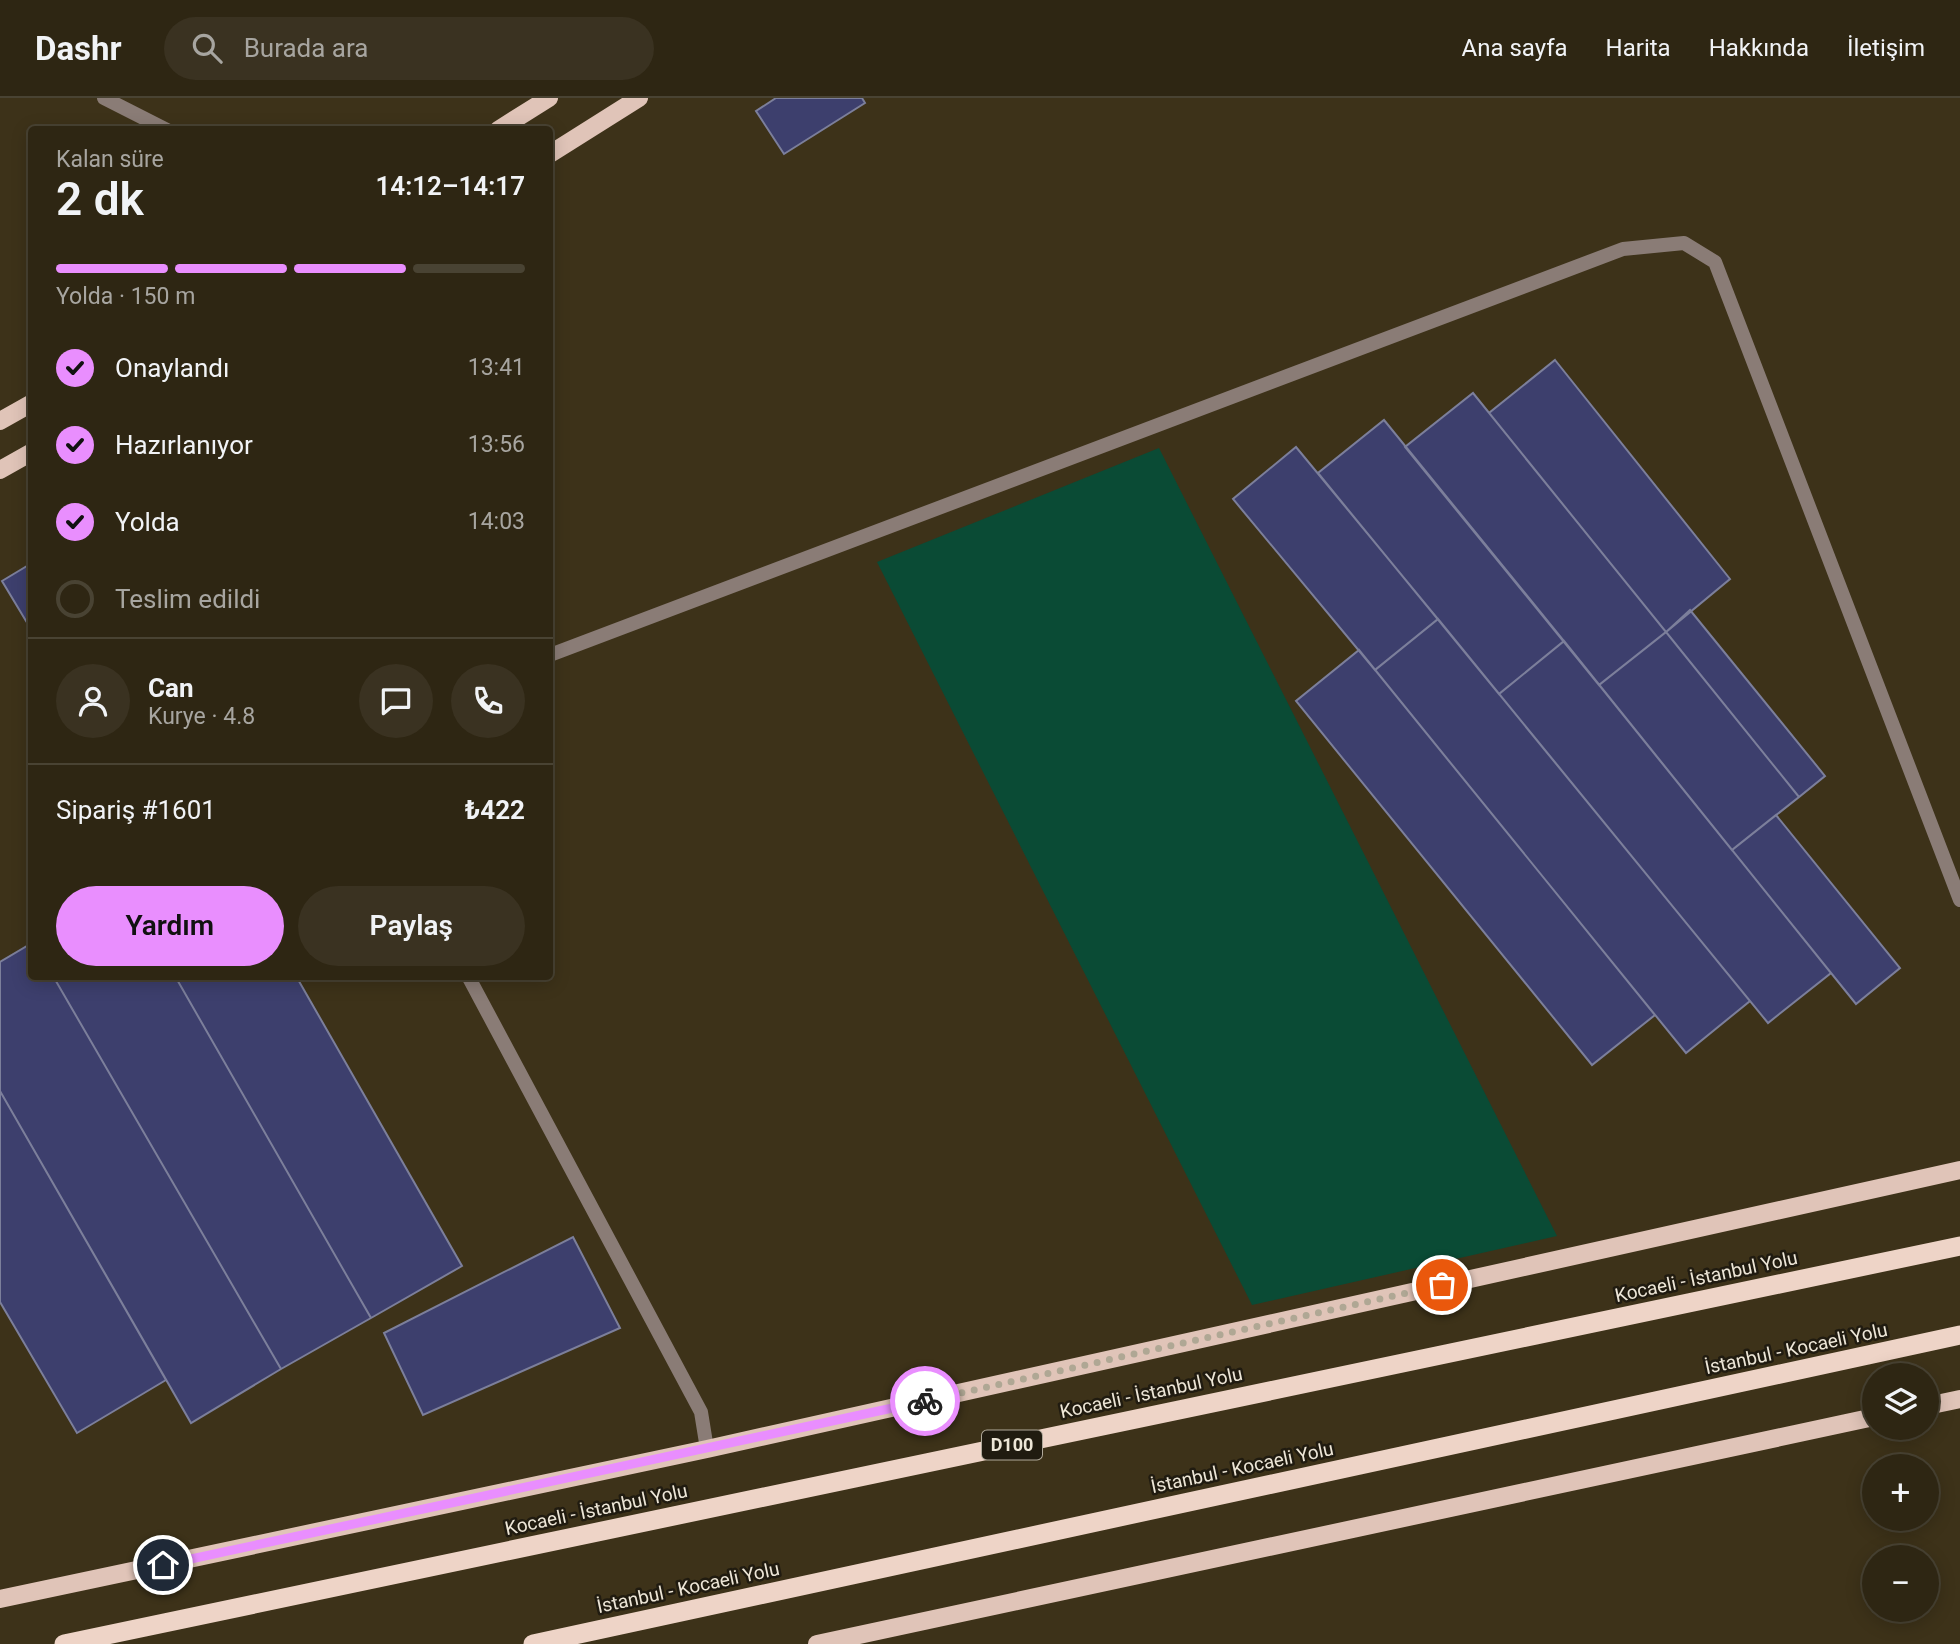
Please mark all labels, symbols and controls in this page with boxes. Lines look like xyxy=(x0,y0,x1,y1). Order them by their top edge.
search box xyxy=(164,17,654,80)
text: Dashr xyxy=(35,29,122,68)
icon: search xyxy=(188,29,226,67)
text: Burada ara xyxy=(244,33,368,63)
text: Ana sayfa xyxy=(1462,34,1568,62)
text: Harita xyxy=(1606,34,1671,62)
text: Hakkında xyxy=(1709,34,1809,62)
text: İletişim xyxy=(1847,34,1925,62)
text: Kalan süre xyxy=(56,146,164,173)
text: 14:12–14:17 xyxy=(375,171,525,201)
text: 2 dk xyxy=(56,172,144,226)
text: Yolda · 150 m xyxy=(56,283,195,310)
icon: check xyxy=(56,349,94,387)
text: Onaylandı xyxy=(115,353,229,383)
text: 13:41 xyxy=(468,354,525,381)
icon: check xyxy=(56,426,94,464)
text: Hazırlanıyor xyxy=(115,430,253,460)
text: 13:56 xyxy=(468,431,525,458)
icon: check xyxy=(56,503,94,541)
text: Yolda xyxy=(115,507,180,537)
text: 14:03 xyxy=(468,508,525,535)
text: Teslim edildi xyxy=(115,584,260,614)
button: person xyxy=(56,664,130,738)
button: chat xyxy=(359,664,433,738)
button: phone xyxy=(451,664,525,738)
text: Can xyxy=(148,673,194,703)
text: Kurye · 4.8 xyxy=(148,703,255,730)
text: Sipariş #1601 xyxy=(56,795,216,825)
text: ₺422 xyxy=(465,795,525,825)
button: Yardım xyxy=(56,886,284,966)
button: Paylaş xyxy=(298,886,525,966)
street label: Kocaeli - İstanbul Yolu xyxy=(1613,1246,1799,1307)
pin xyxy=(1412,1255,1472,1315)
icon: bag xyxy=(1423,1266,1461,1304)
street label: İstanbul - Kocaeli Yolu xyxy=(1703,1318,1889,1379)
street label: Kocaeli - İstanbul Yolu xyxy=(1058,1362,1244,1423)
map controls xyxy=(1862,1363,1939,1622)
button: layers xyxy=(1862,1363,1939,1440)
courier xyxy=(890,1366,960,1436)
icon: bike xyxy=(906,1382,944,1420)
road number: D100 xyxy=(982,1430,1042,1460)
street label: İstanbul - Kocaeli Yolu xyxy=(1149,1437,1335,1498)
button: + xyxy=(1862,1454,1939,1531)
street label: Kocaeli - İstanbul Yolu xyxy=(503,1479,689,1540)
pin xyxy=(133,1535,193,1595)
button: − xyxy=(1862,1545,1939,1622)
icon: home xyxy=(144,1546,182,1584)
street label: İstanbul - Kocaeli Yolu xyxy=(595,1557,781,1618)

